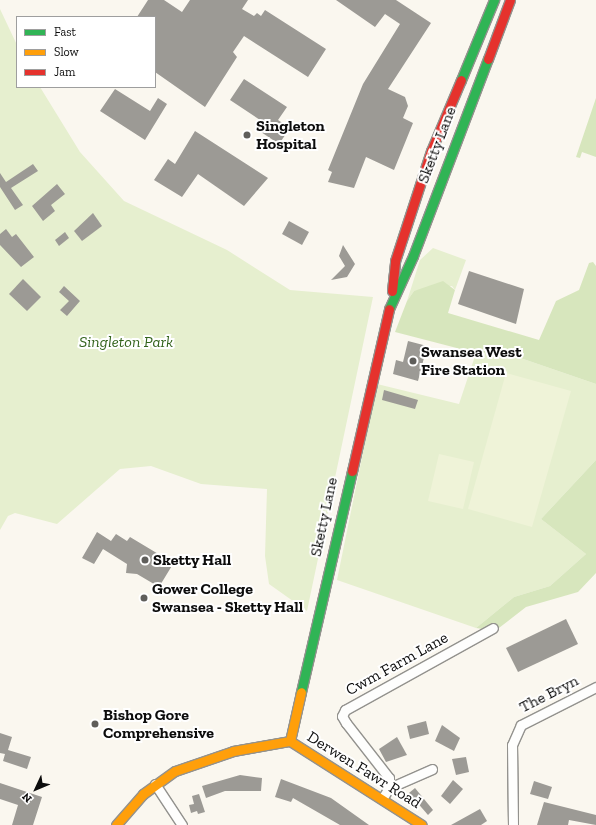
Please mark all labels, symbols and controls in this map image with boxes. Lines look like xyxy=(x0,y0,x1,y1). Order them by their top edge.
legend xyxy=(16,16,156,88)
text: Fast xyxy=(54,25,76,39)
text: Slow xyxy=(54,45,79,59)
text: Jam xyxy=(54,65,75,79)
street label: Sketty Lane xyxy=(414,104,460,186)
place label: Singleton Hospital xyxy=(256,116,325,154)
marker: Singleton Hospital xyxy=(241,129,253,141)
park label: Singleton Park xyxy=(79,332,173,352)
place label: Swansea West Fire Station xyxy=(421,342,522,380)
marker: Swansea West Fire Station xyxy=(408,356,418,366)
street label: Sketty Lane xyxy=(306,475,342,559)
place label: Sketty Hall xyxy=(153,550,232,570)
marker: Sketty Hall xyxy=(140,555,150,565)
place label: Gower College Swansea - Sketty Hall xyxy=(152,579,304,617)
marker: Gower College Swansea - Sketty Hall xyxy=(139,593,149,603)
street label: Cwm Farm Lane xyxy=(343,628,451,700)
street label: The Bryn xyxy=(516,671,582,717)
place label: Bishop Gore Comprehensive xyxy=(103,705,214,743)
marker: Bishop Gore Comprehensive xyxy=(90,719,100,729)
street label: Derwen Fawr Road xyxy=(303,727,425,813)
north arrow xyxy=(16,769,56,809)
text: N xyxy=(19,790,35,805)

